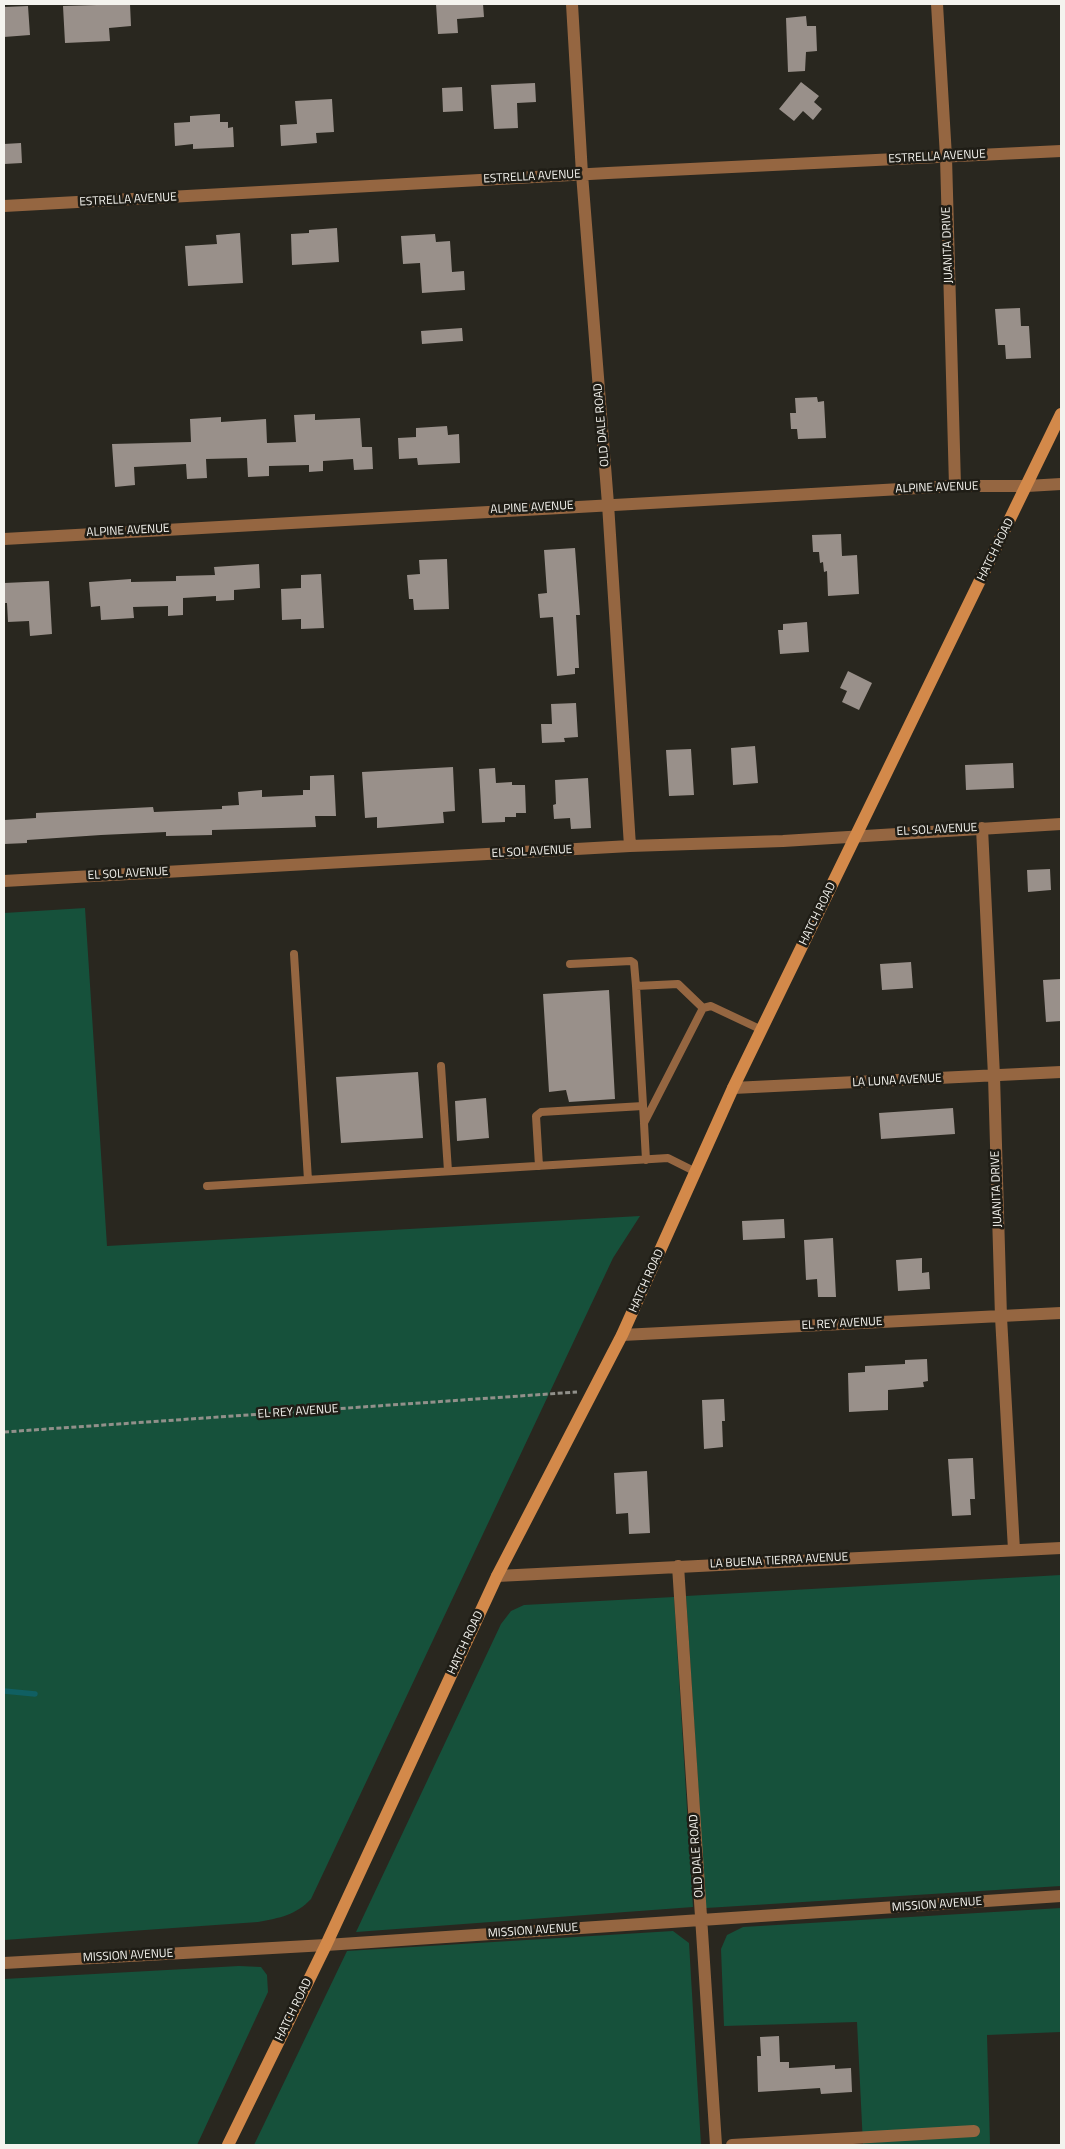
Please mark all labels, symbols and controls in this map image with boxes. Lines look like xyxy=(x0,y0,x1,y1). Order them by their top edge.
street label: ESTRELLA AVENUE xyxy=(888,147,986,167)
street label: ESTRELLA AVENUE xyxy=(483,167,581,187)
street label: ESTRELLA AVENUE xyxy=(79,190,177,210)
street label: JUANITA DRIVE xyxy=(939,206,957,284)
street label: OLD DALE ROAD xyxy=(591,383,613,467)
street label: ALPINE AVENUE xyxy=(895,479,979,497)
street label: ALPINE AVENUE xyxy=(490,499,574,517)
street label: HATCH ROAD xyxy=(975,516,1017,584)
street label: ALPINE AVENUE xyxy=(86,522,170,540)
street label: EL SOL AVENUE xyxy=(896,821,978,839)
street label: EL SOL AVENUE xyxy=(491,843,573,861)
street label: EL SOL AVENUE xyxy=(87,865,169,883)
street label: HATCH ROAD xyxy=(797,880,839,948)
street label: LA LUNA AVENUE xyxy=(852,1071,942,1091)
street label: JUANITA DRIVE xyxy=(988,1150,1006,1228)
street label: HATCH ROAD xyxy=(627,1247,667,1315)
street label: EL REY AVENUE xyxy=(801,1315,883,1333)
street label: EL REY AVENUE xyxy=(257,1402,339,1422)
street label: LA BUENA TIERRA AVENUE xyxy=(709,1550,849,1572)
street label: HATCH ROAD xyxy=(445,1609,487,1677)
street label: OLD DALE ROAD xyxy=(687,1814,707,1898)
street label: MISSION AVENUE xyxy=(891,1895,983,1915)
street label: MISSION AVENUE xyxy=(487,1921,579,1941)
street label: MISSION AVENUE xyxy=(82,1946,174,1966)
street label: HATCH ROAD xyxy=(273,1976,315,2044)

